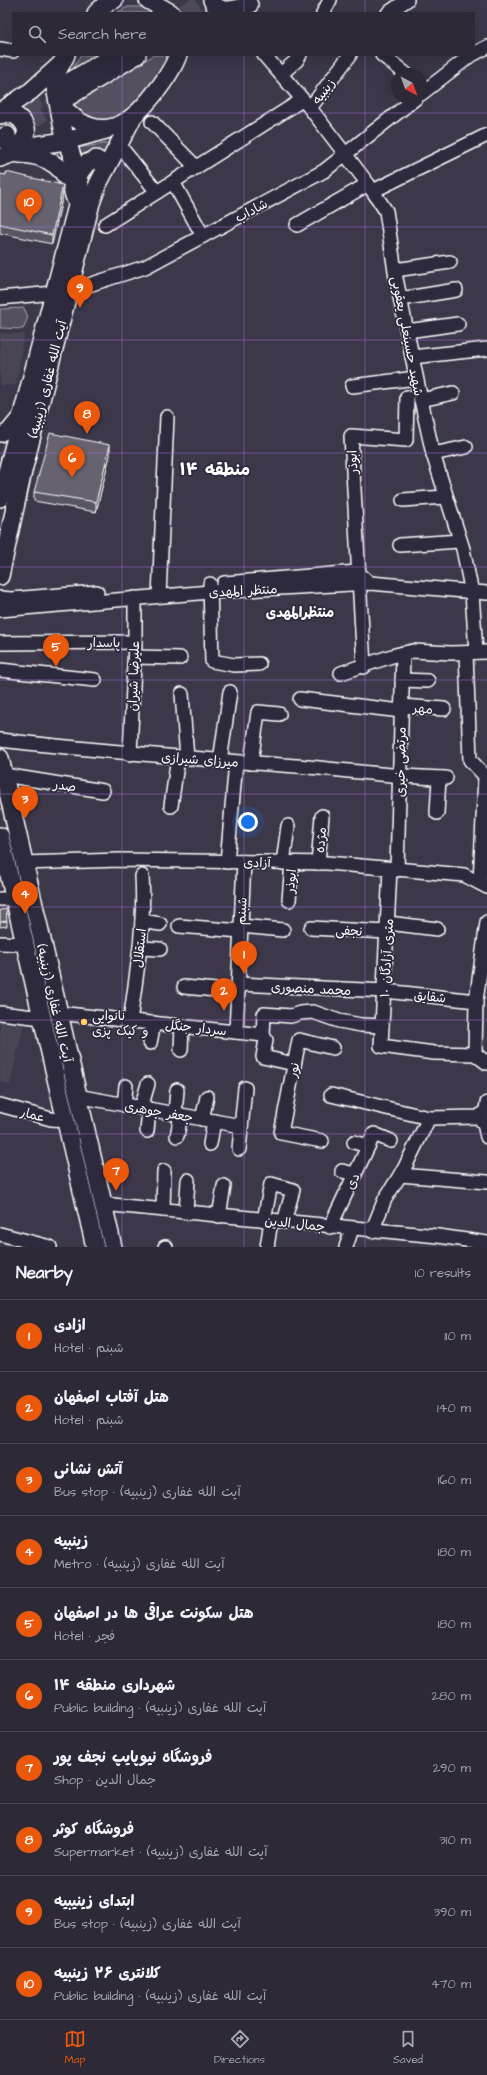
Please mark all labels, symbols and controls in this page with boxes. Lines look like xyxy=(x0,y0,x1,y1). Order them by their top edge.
search box xyxy=(12,12,475,56)
icon: search xyxy=(26,23,48,45)
text: Search here xyxy=(58,24,147,45)
north arrow xyxy=(391,68,427,104)
street label: زینبیه xyxy=(308,75,340,108)
pin: 10 xyxy=(16,189,42,222)
street label: شاداب xyxy=(232,195,271,227)
pin: 9 xyxy=(67,275,93,308)
street label: شهید حسینعلی یعقوبی xyxy=(387,275,427,398)
street label: آیت الله غفاری (زینبیه) xyxy=(25,318,71,440)
pin: 8 xyxy=(74,401,100,434)
pin: 6 xyxy=(59,445,85,478)
street label: ابوذر xyxy=(343,449,363,475)
district label: منطقه ۱۴ xyxy=(180,458,250,482)
street label: منتظر المهدی xyxy=(208,580,278,602)
district label: منتظرالمهدی xyxy=(266,603,334,623)
pin: 5 xyxy=(43,634,69,667)
street label: پاسدار xyxy=(87,634,120,652)
street label: علیرضا شیران xyxy=(124,640,144,712)
street label: مهر xyxy=(411,699,434,719)
street label: مرتضی خیری xyxy=(391,727,411,797)
street label: میرزای شیرازی xyxy=(161,748,239,772)
street label: صدر xyxy=(51,775,77,797)
pin: 3 xyxy=(12,786,38,819)
your location xyxy=(238,812,258,832)
street label: مژده xyxy=(311,826,331,854)
street label: آزادی xyxy=(243,854,272,872)
street label: ابوذر xyxy=(281,868,301,895)
pin: 4 xyxy=(12,881,38,914)
street label: شبنم xyxy=(232,897,253,925)
street label: ۱۰ متری آزادگان xyxy=(376,918,398,998)
street label: نجفی xyxy=(335,921,363,941)
street label: استقلال xyxy=(129,927,151,969)
pin: 1 xyxy=(231,941,257,974)
street label: آیت الله غفاری (زینبیه) xyxy=(32,942,77,1065)
pin: 2 xyxy=(211,978,237,1011)
street label: محمد منصوری xyxy=(270,978,351,1000)
street label: شقایق xyxy=(413,986,447,1008)
place label: نانوایی و کیک پزی xyxy=(92,1007,148,1040)
street label: سردار جنگل xyxy=(164,1016,228,1040)
marker: نانوایی و کیک پزی xyxy=(79,1017,89,1027)
street label: نور xyxy=(284,1061,304,1080)
street label: جعفر جوهری xyxy=(123,1097,195,1127)
street label: عمار xyxy=(18,1103,47,1127)
pin: 7 xyxy=(103,1158,129,1191)
street label: دی xyxy=(341,1170,364,1193)
street label: جمال الدین xyxy=(264,1212,326,1236)
text: Nearby xyxy=(16,1261,73,1285)
text: 10 results xyxy=(415,1264,471,1282)
text: ازادی xyxy=(54,1315,86,1336)
text: 1 xyxy=(28,1327,30,1345)
text: 110 m xyxy=(444,1327,471,1345)
text: Hotel · شبنم xyxy=(54,1339,124,1357)
text: هتل آفتاب اصفهان xyxy=(54,1387,169,1408)
text: 2 xyxy=(25,1399,33,1417)
text: 140 m xyxy=(437,1399,471,1417)
text: Hotel · شبنم xyxy=(54,1411,124,1429)
text: آتش نشانی xyxy=(54,1459,122,1480)
text: 3 xyxy=(26,1471,32,1489)
text: 160 m xyxy=(438,1471,471,1489)
text: Bus stop · آیت الله غفاری (زینبیه) xyxy=(54,1483,241,1501)
text: زینبیه xyxy=(54,1531,88,1552)
text: 4 xyxy=(25,1543,33,1561)
text: 180 m xyxy=(437,1543,471,1561)
text: Metro · آیت الله غفاری (زینبیه) xyxy=(54,1555,224,1573)
text: هتل سکونت عراقی ها در اصفهان xyxy=(54,1603,254,1624)
text: 5 xyxy=(24,1615,34,1633)
text: 180 m xyxy=(437,1615,471,1633)
text: Hotel · فجر xyxy=(54,1627,115,1645)
text: شهرداری منطقه ۱۴ xyxy=(54,1675,175,1696)
text: 6 xyxy=(25,1687,33,1705)
text: 280 m xyxy=(432,1687,471,1705)
text: Public building · آیت الله غفاری (زینبیه) xyxy=(54,1699,266,1717)
text: فروشگاه نیوپایپ نجف پور xyxy=(54,1747,212,1768)
text: 7 xyxy=(25,1759,33,1777)
text: 290 m xyxy=(433,1759,471,1777)
text: Shop · جمال الدین xyxy=(54,1771,156,1789)
text: فروشگاه کوثر xyxy=(54,1819,134,1840)
text: 8 xyxy=(25,1831,33,1849)
text: 310 m xyxy=(439,1831,471,1849)
text: Supermarket · آیت الله غفاری (زینبیه) xyxy=(54,1843,268,1861)
text: ابتدای زینیبیه xyxy=(54,1891,134,1912)
text: 9 xyxy=(25,1903,33,1921)
text: 390 m xyxy=(433,1903,471,1921)
text: Bus stop · آیت الله غفاری (زینبیه) xyxy=(54,1915,241,1933)
text: کلانتری ۲۶ زینبیه xyxy=(54,1963,161,1984)
text: 10 xyxy=(24,1975,34,1993)
text: 470 m xyxy=(431,1975,471,1993)
text: Public building · آیت الله غفاری (زینبیه) xyxy=(54,1987,266,2005)
tab: Map xyxy=(64,2028,86,2067)
tab: Directions xyxy=(214,2028,265,2067)
tab: Saved xyxy=(393,2028,423,2067)

